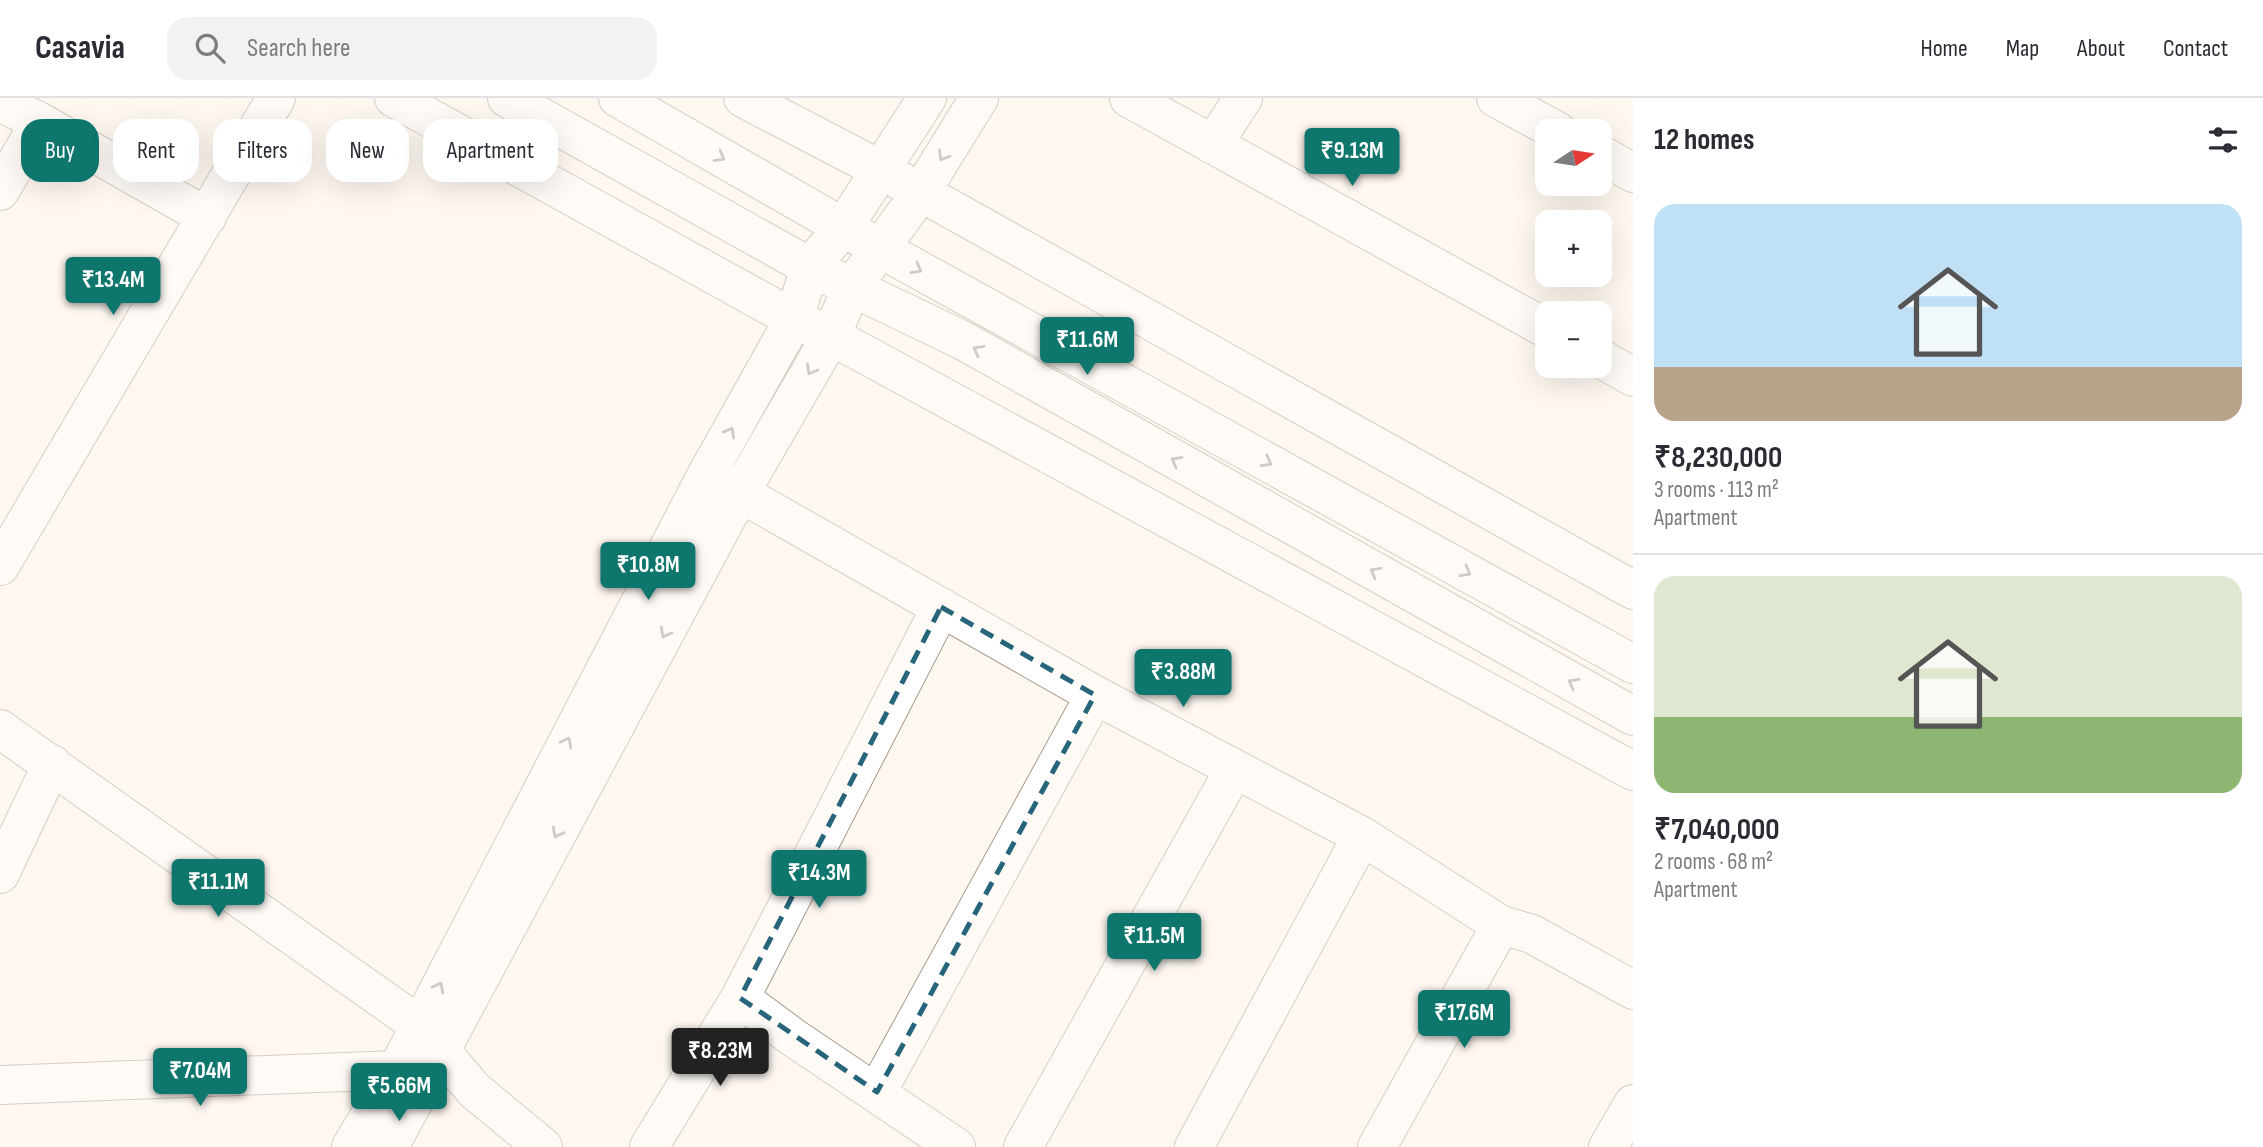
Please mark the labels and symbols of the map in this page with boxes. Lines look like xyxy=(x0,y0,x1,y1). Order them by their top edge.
north arrow xyxy=(1535,119,1612,196)
pin: ₹9.13M xyxy=(1295,129,1409,188)
one-way arrow xyxy=(712,149,725,162)
one-way arrow xyxy=(938,149,951,162)
pin: ₹13.4M xyxy=(56,258,170,317)
one-way arrow xyxy=(910,261,922,275)
pin: ₹11.6M xyxy=(1030,317,1144,377)
one-way arrow xyxy=(972,345,985,358)
one-way arrow xyxy=(806,363,819,375)
one-way arrow xyxy=(722,427,735,440)
one-way arrow xyxy=(1259,454,1272,467)
one-way arrow xyxy=(1171,456,1183,469)
pin: ₹10.8M xyxy=(591,542,705,602)
one-way arrow xyxy=(1459,564,1471,577)
one-way arrow xyxy=(1369,567,1382,580)
one-way arrow xyxy=(660,626,673,638)
pin: ₹3.88M xyxy=(1126,650,1240,709)
one-way arrow xyxy=(1568,678,1581,691)
one-way arrow xyxy=(559,737,572,749)
one-way arrow xyxy=(552,826,565,838)
pin: ₹14.3M xyxy=(762,850,876,910)
pin: ₹11.1M xyxy=(161,860,275,919)
pin: ₹11.5M xyxy=(1097,914,1211,973)
one-way arrow xyxy=(431,982,444,994)
pin: ₹17.6M xyxy=(1407,990,1521,1050)
pin: ₹8.23M xyxy=(663,1028,777,1088)
pin: ₹7.04M xyxy=(143,1048,257,1108)
pin: ₹5.66M xyxy=(342,1063,456,1123)

